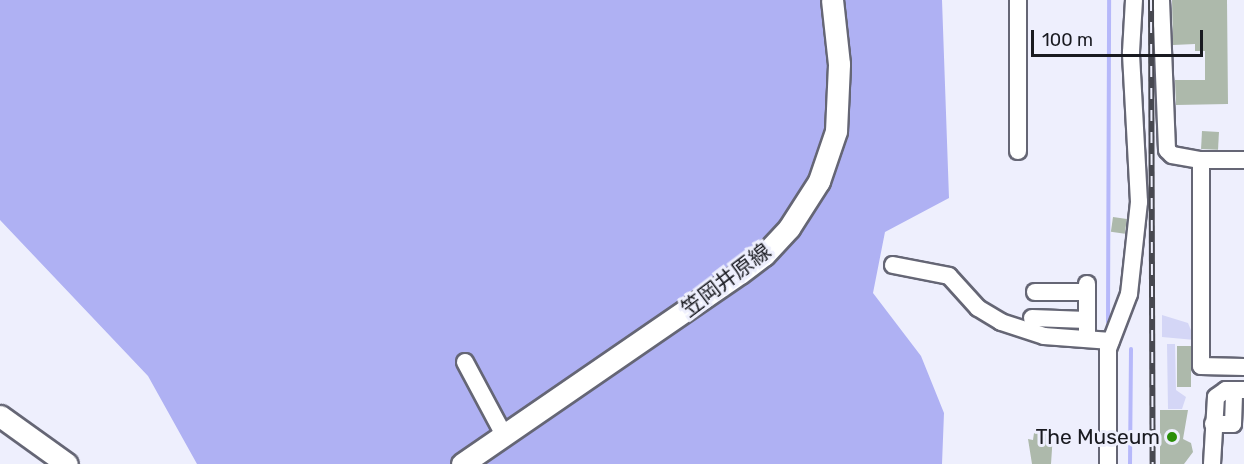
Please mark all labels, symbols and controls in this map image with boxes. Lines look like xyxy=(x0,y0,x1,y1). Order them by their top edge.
scale bar xyxy=(1034,18,1206,56)
text: 100 m xyxy=(1042,29,1093,51)
street label: 笠岡井原線 xyxy=(676,238,776,322)
place label: The Museum xyxy=(1035,424,1160,450)
marker: The Museum xyxy=(1165,430,1179,444)

